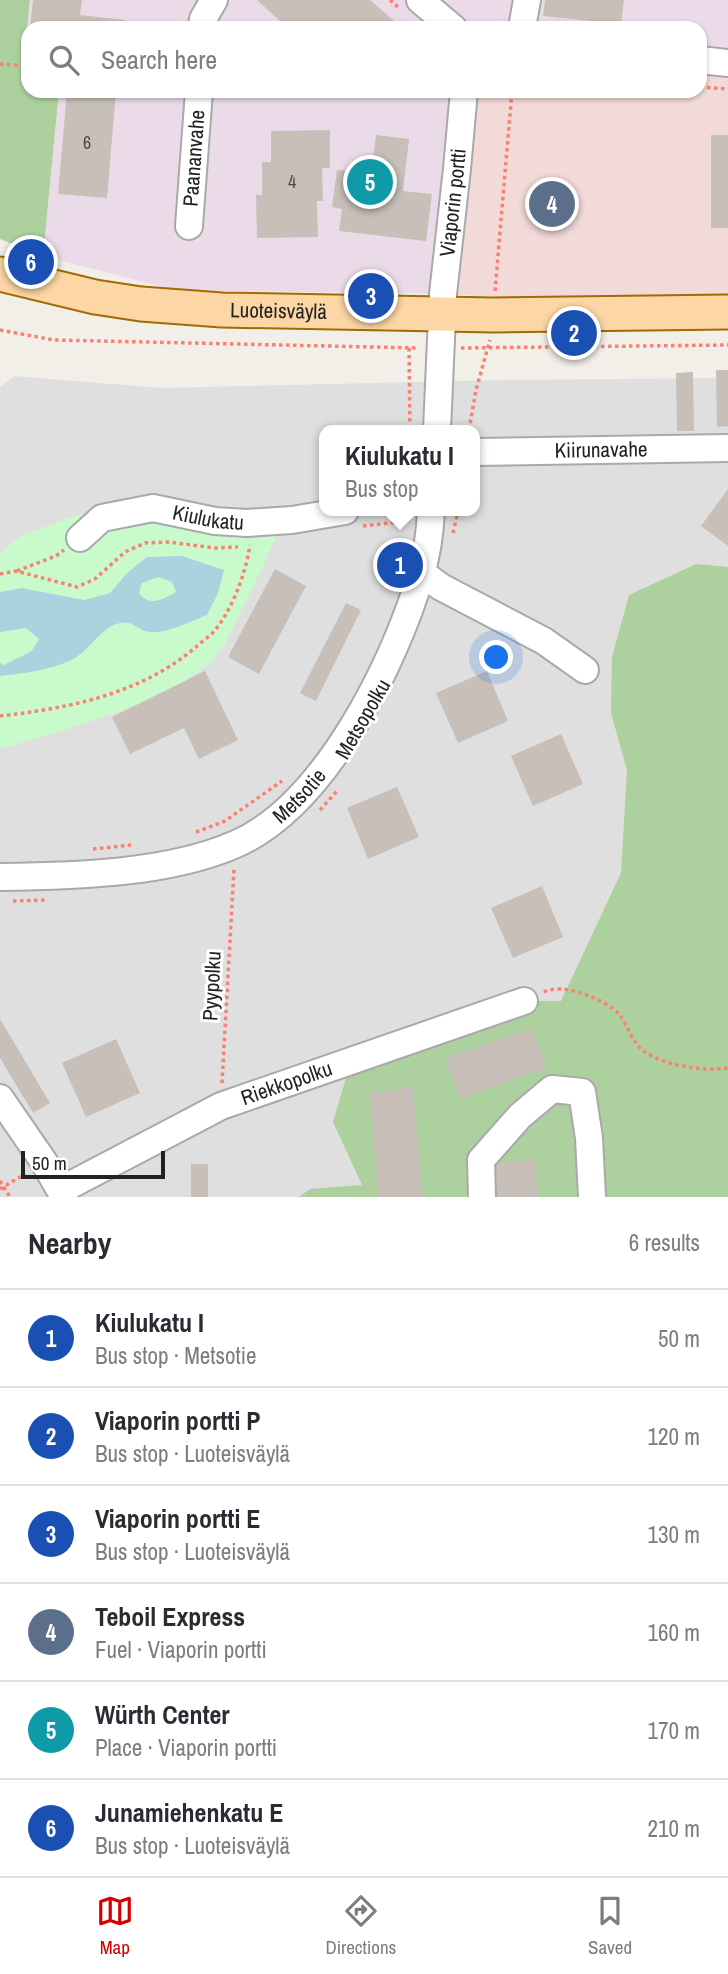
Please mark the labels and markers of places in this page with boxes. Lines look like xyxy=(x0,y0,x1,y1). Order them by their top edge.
pin: 5 xyxy=(347,156,393,208)
pin: 4 xyxy=(529,178,575,230)
pin: 6 xyxy=(8,236,54,288)
pin: 3 xyxy=(348,270,394,322)
pin: 2 xyxy=(551,307,597,359)
pin: 1 xyxy=(377,539,423,591)

